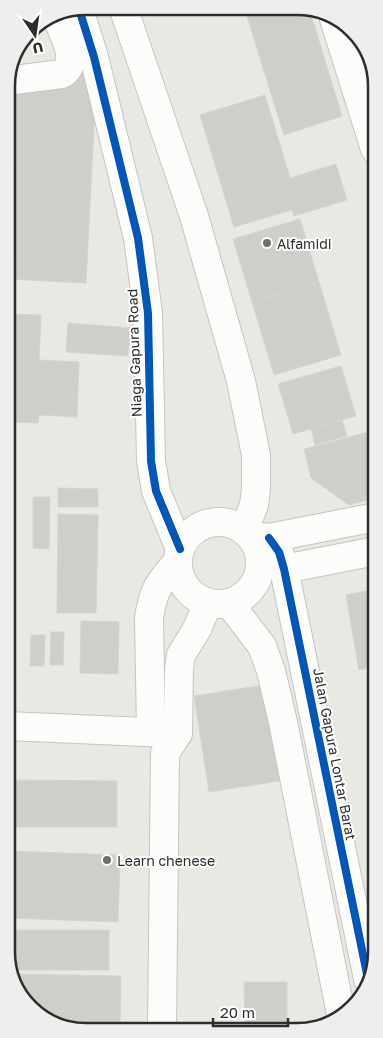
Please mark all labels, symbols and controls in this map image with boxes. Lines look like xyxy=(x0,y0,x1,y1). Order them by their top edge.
north arrow xyxy=(10,10,60,60)
text: U xyxy=(31,39,45,58)
place label: Alfamidi xyxy=(277,235,332,252)
marker: Alfamidi xyxy=(261,237,273,249)
street label: Niaga Gapura Road xyxy=(123,289,145,417)
street label: Jalan Gapura Lontar Barat xyxy=(310,667,360,841)
place label: Learn chenese xyxy=(117,852,215,869)
marker: Learn chenese xyxy=(101,854,113,866)
scale bar xyxy=(213,996,288,1028)
text: 20 m xyxy=(220,1003,255,1021)

